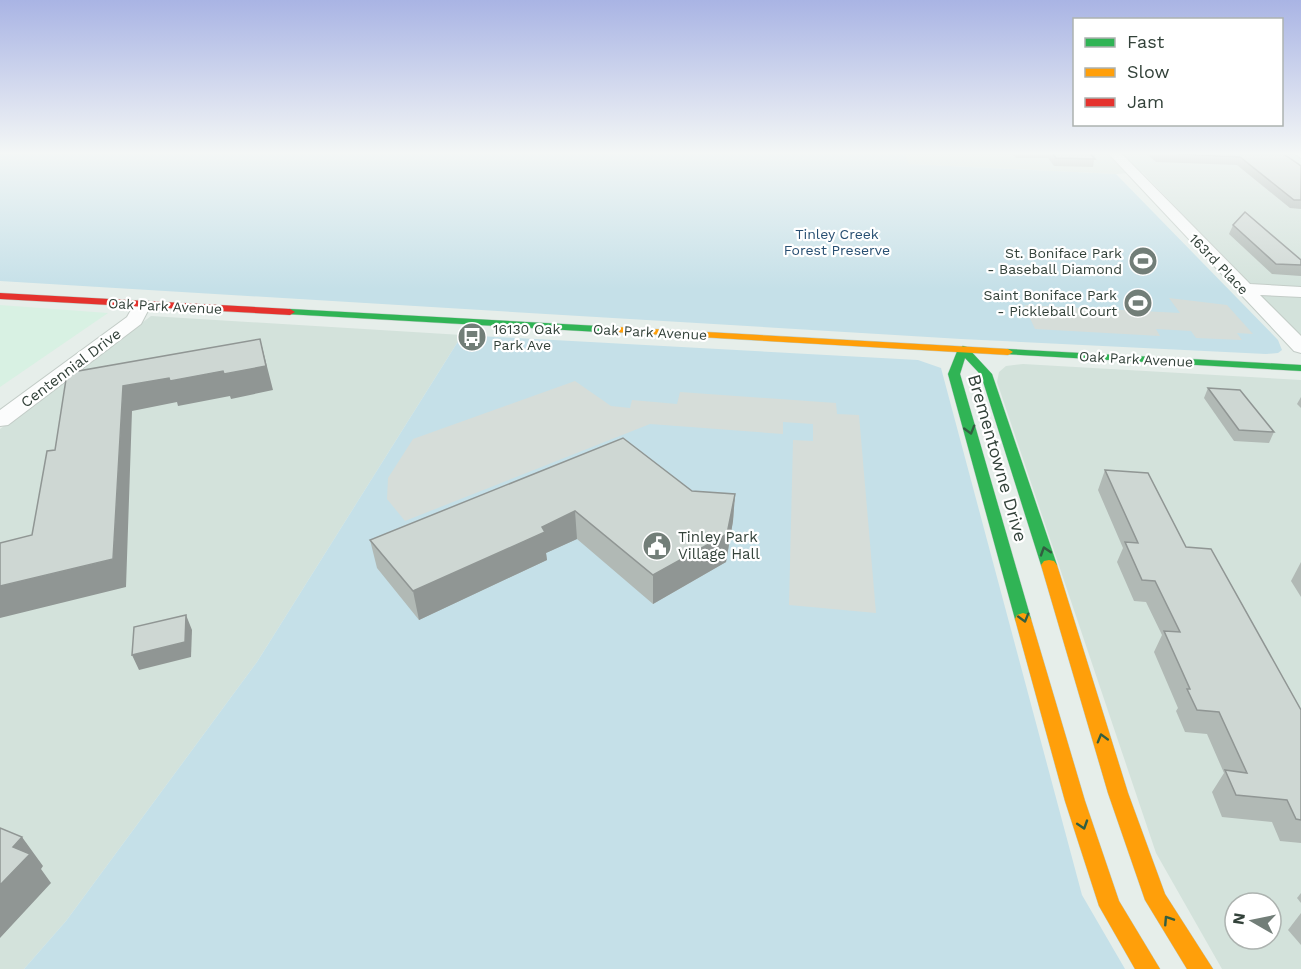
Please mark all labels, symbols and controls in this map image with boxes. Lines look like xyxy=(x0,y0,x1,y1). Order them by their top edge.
legend xyxy=(1073,18,1283,126)
text: Fast xyxy=(1127,31,1165,52)
text: Slow xyxy=(1127,61,1170,82)
text: Jam xyxy=(1127,91,1164,112)
park label: Tinley Creek Forest Preserve xyxy=(784,226,890,258)
street label: 163rd Place xyxy=(1186,230,1252,298)
place label: St. Boniface Park - Baseball Diamond xyxy=(987,245,1122,277)
sports icon: St. Boniface Park - Baseball Diamond xyxy=(1127,245,1159,277)
place label: Saint Boniface Park - Pickleball Court xyxy=(984,287,1117,319)
sports icon: Saint Boniface Park - Pickleball Court xyxy=(1122,287,1154,319)
street label: Oak Park Avenue xyxy=(107,295,223,317)
bus stop icon: 16130 Oak Park Ave xyxy=(456,321,488,353)
place label: 16130 Oak Park Ave xyxy=(493,321,560,353)
street label: Oak Park Avenue xyxy=(592,321,708,343)
street label: Centennial Drive xyxy=(17,325,125,411)
street label: Oak Park Avenue xyxy=(1078,348,1194,370)
street label: Brementowne Drive xyxy=(964,372,1032,544)
one-way arrow xyxy=(963,424,975,435)
place label: Tinley Park Village Hall xyxy=(678,528,760,563)
public building icon: Tinley Park Village Hall xyxy=(641,530,673,562)
one-way arrow xyxy=(1040,546,1052,557)
one-way arrow xyxy=(1017,612,1029,623)
one-way arrow xyxy=(1097,733,1109,744)
one-way arrow xyxy=(1076,820,1088,830)
north arrow xyxy=(1223,891,1283,951)
text: N xyxy=(1228,911,1249,926)
one-way arrow xyxy=(1164,916,1176,926)

